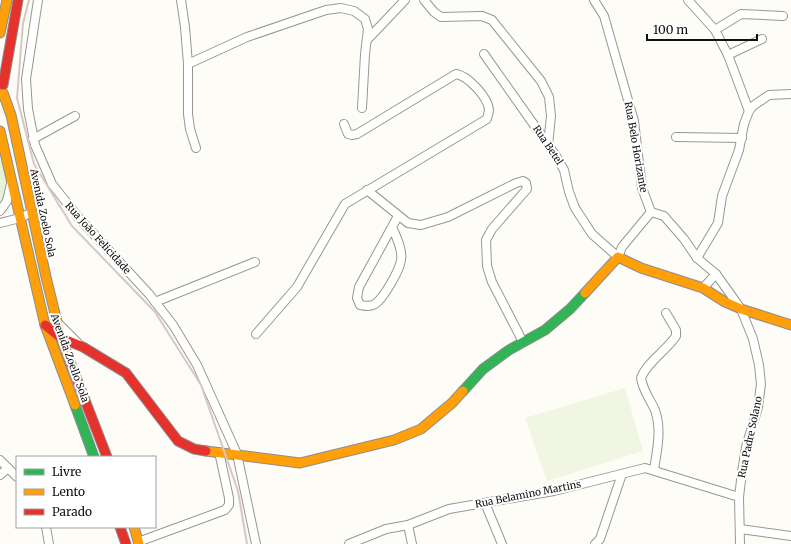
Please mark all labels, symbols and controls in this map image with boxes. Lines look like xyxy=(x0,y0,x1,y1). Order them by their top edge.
scale bar xyxy=(647,16,757,42)
text: 100 m xyxy=(653,22,688,37)
street label: Rua Belo Horizante xyxy=(622,101,650,193)
street label: Rua Betel xyxy=(530,123,566,167)
street label: Avenida Zoelo Sola xyxy=(27,167,59,259)
street label: Rua João Felicidade xyxy=(62,199,134,277)
street label: Avenida Zoello Sola xyxy=(48,311,92,405)
street label: Rua Padre Solano xyxy=(735,395,765,479)
legend xyxy=(16,456,156,528)
text: Livre xyxy=(52,464,81,479)
street label: Rua Belamino Martins xyxy=(474,477,582,511)
text: Lento xyxy=(52,484,85,499)
text: Parado xyxy=(52,504,92,519)

